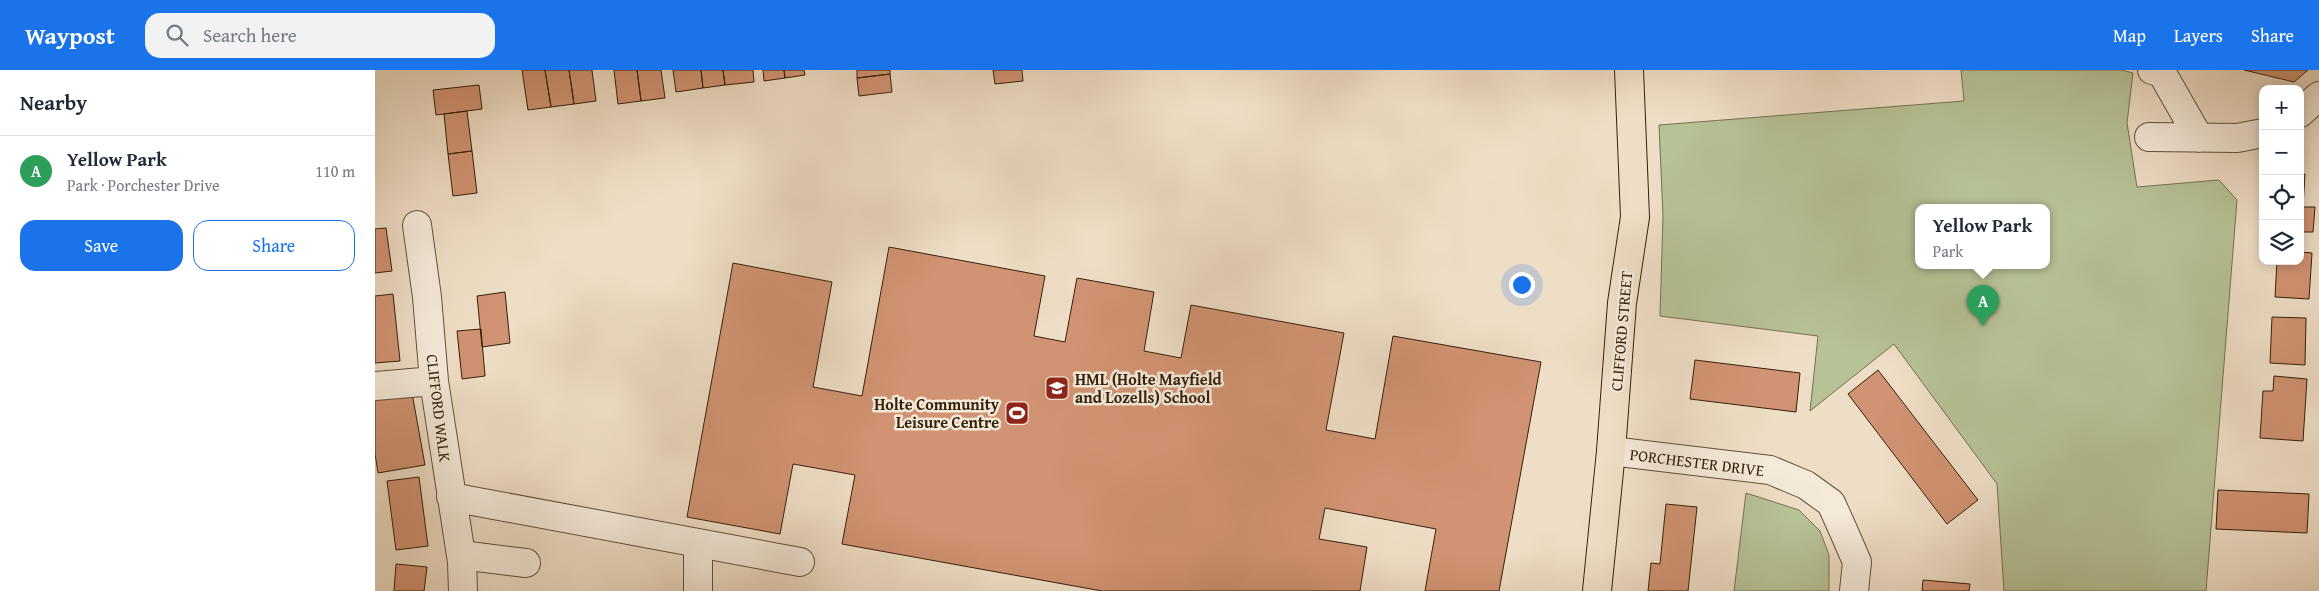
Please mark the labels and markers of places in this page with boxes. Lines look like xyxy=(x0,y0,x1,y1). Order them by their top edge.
pin: A xyxy=(1967,285,1999,326)
place label: HML (Holte Mayfield and Lozells) School xyxy=(1075,367,1223,409)
school or university icon: HML (Holte Mayfield and Lozells) School xyxy=(1044,375,1070,401)
place label: Holte Community Leisure Centre xyxy=(874,392,1000,434)
sports icon: Holte Community Leisure Centre xyxy=(1004,400,1030,426)

